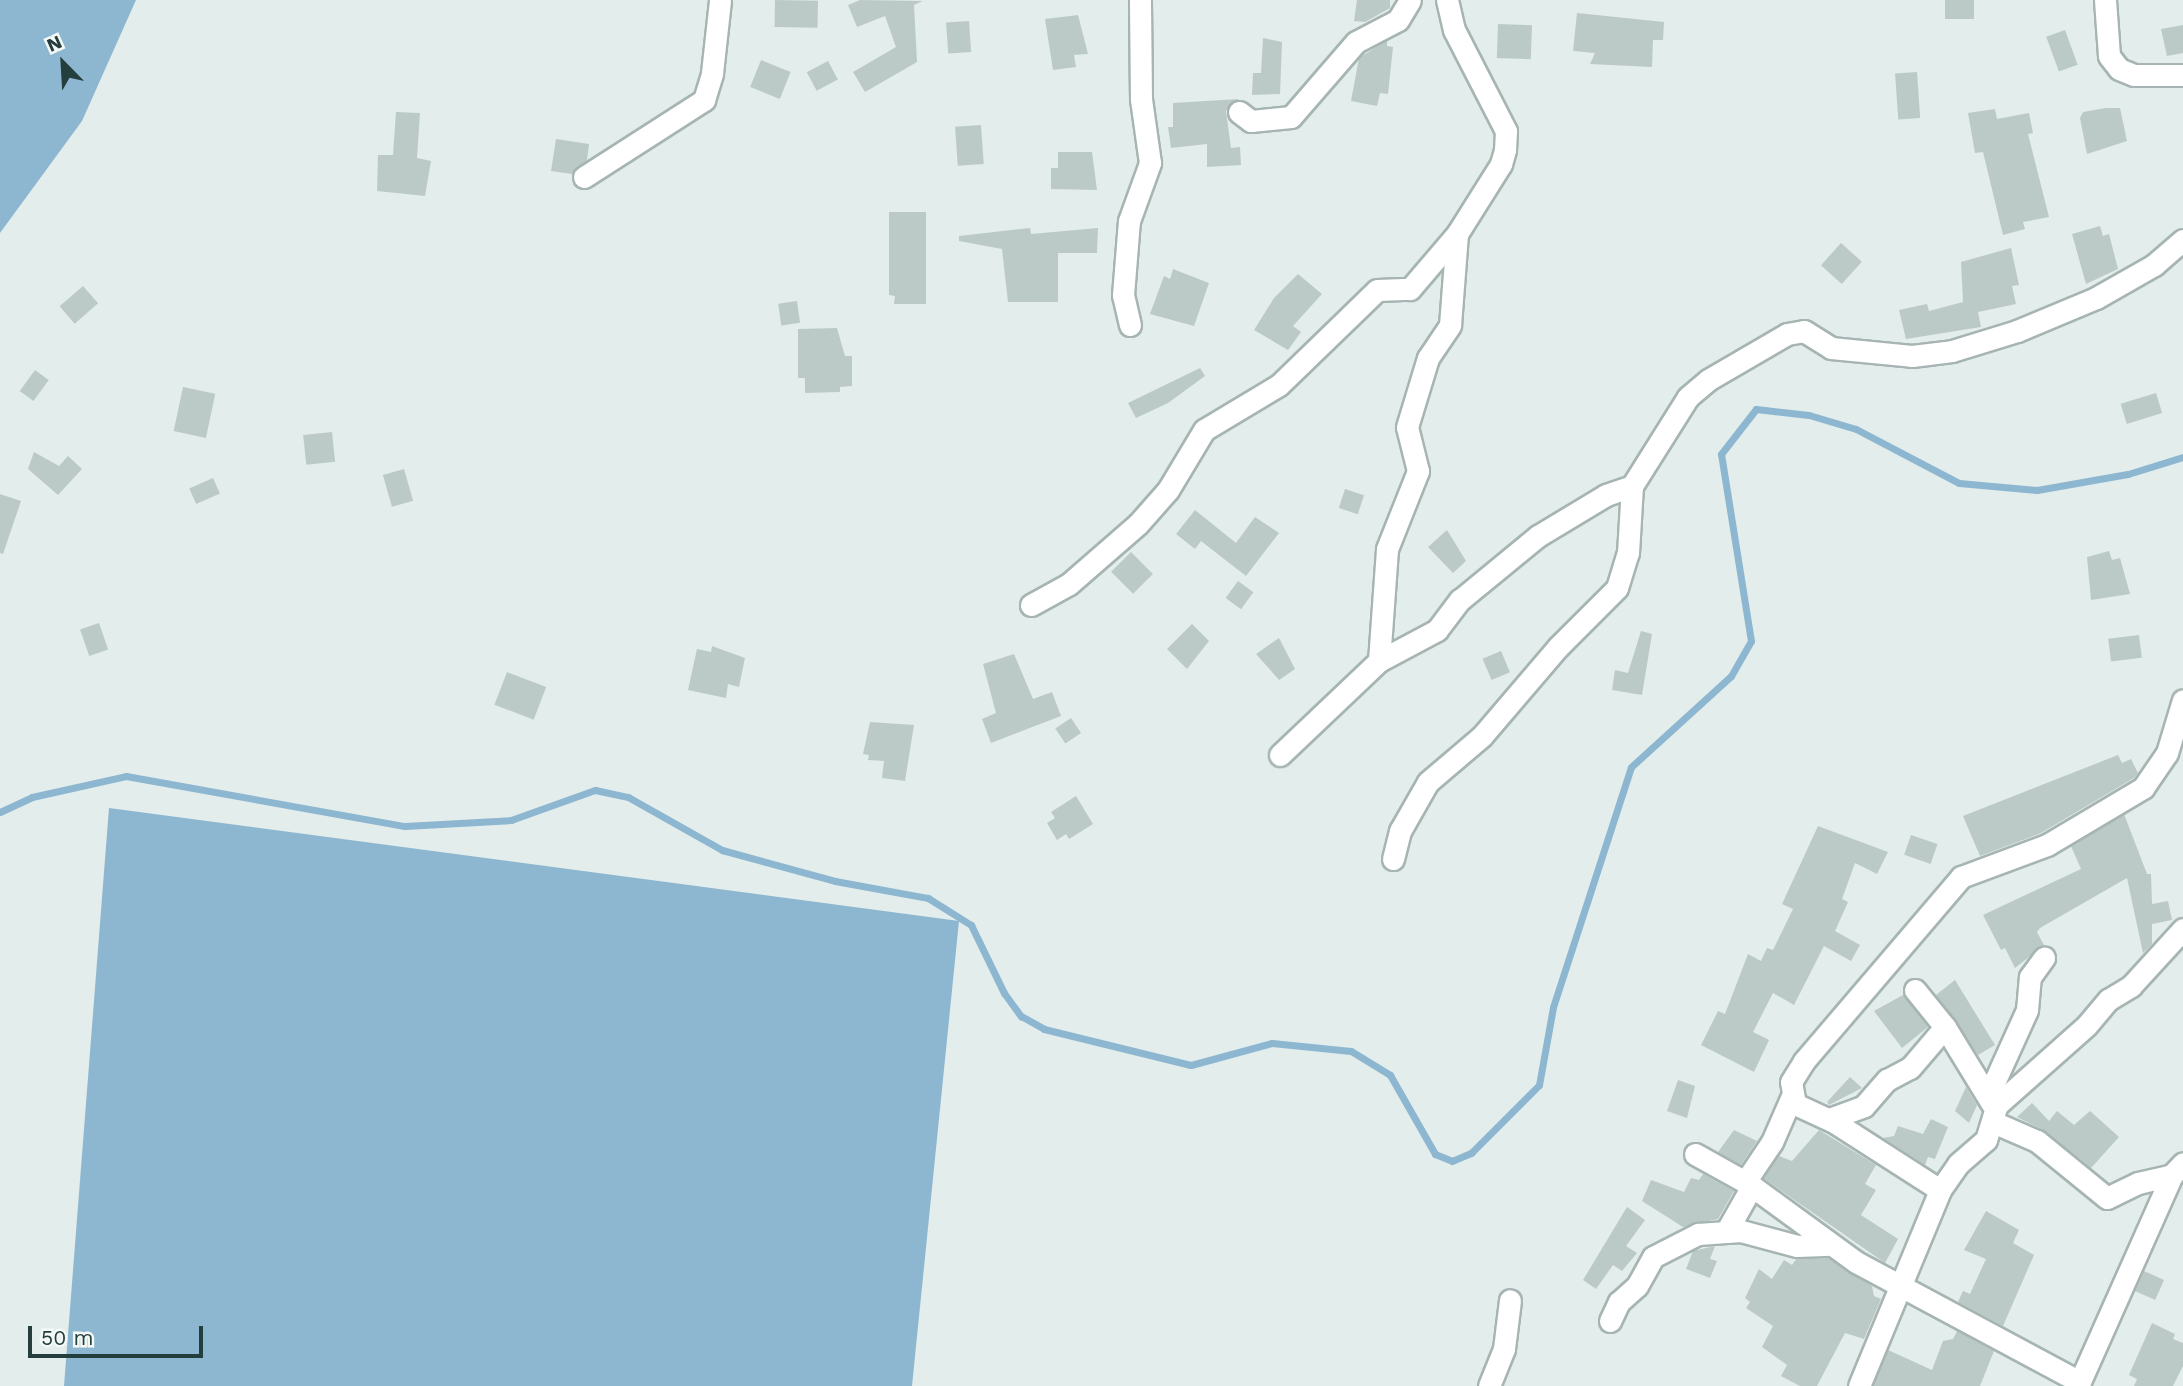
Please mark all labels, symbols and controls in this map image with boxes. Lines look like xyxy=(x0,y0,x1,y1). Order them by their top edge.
north arrow xyxy=(28,28,98,98)
text: N xyxy=(43,30,65,57)
scale bar xyxy=(32,1312,206,1356)
text: 50 m xyxy=(41,1325,93,1350)

